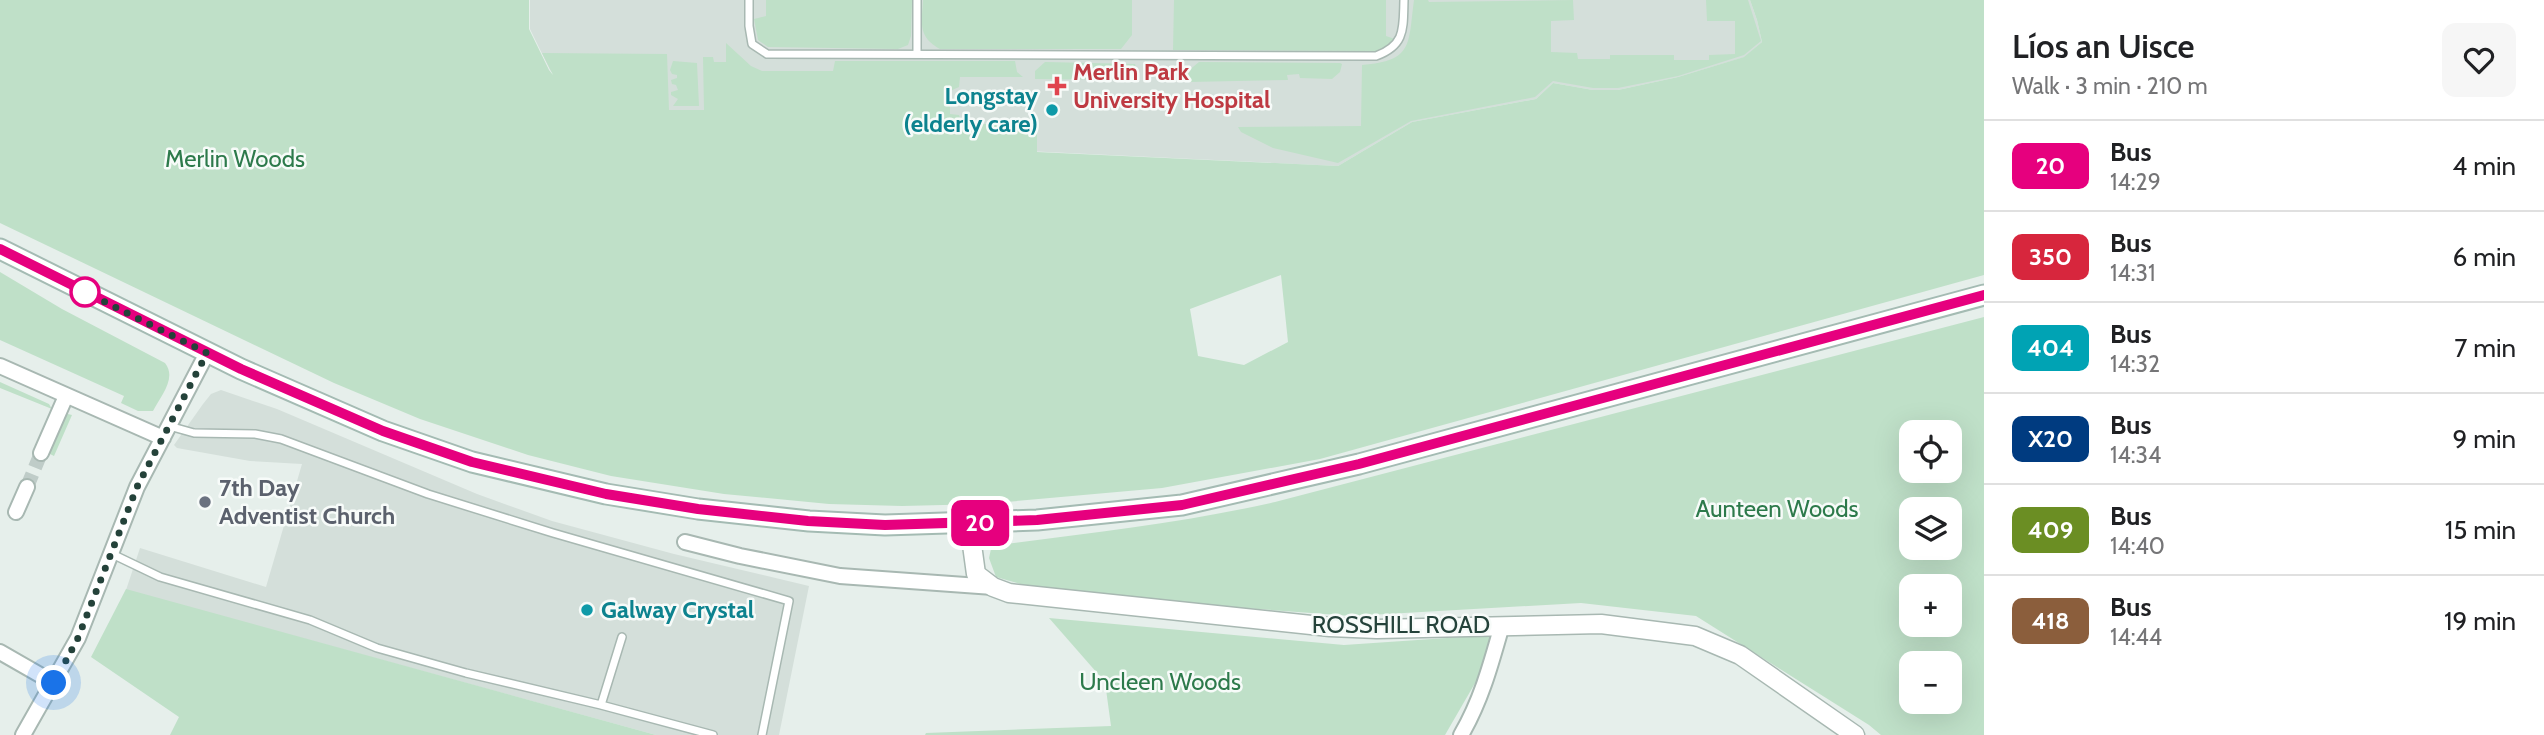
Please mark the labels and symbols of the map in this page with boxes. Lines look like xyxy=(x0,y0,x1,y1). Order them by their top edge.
place label: Merlin Park University Hospital xyxy=(1073,57,1270,114)
marker: Merlin Park University Hospital xyxy=(1047,76,1067,96)
place label: Longstay (elderly care) xyxy=(904,81,1038,138)
marker: Longstay (elderly care) xyxy=(1044,102,1060,118)
park label: Merlin Woods xyxy=(165,144,305,173)
unlabelled marker xyxy=(70,277,100,307)
place label: 7th Day Adventist Church xyxy=(219,473,395,530)
marker: 7th Day Adventist Church xyxy=(197,494,213,510)
park label: Aunteen Woods xyxy=(1695,494,1859,523)
line badge: 20 xyxy=(948,500,1012,546)
place label: Galway Crystal xyxy=(601,595,754,624)
marker: Galway Crystal xyxy=(579,602,595,618)
street label: ROSSHILL ROAD xyxy=(1312,610,1490,639)
your location xyxy=(36,665,71,700)
park label: Uncleen Woods xyxy=(1079,667,1241,696)

